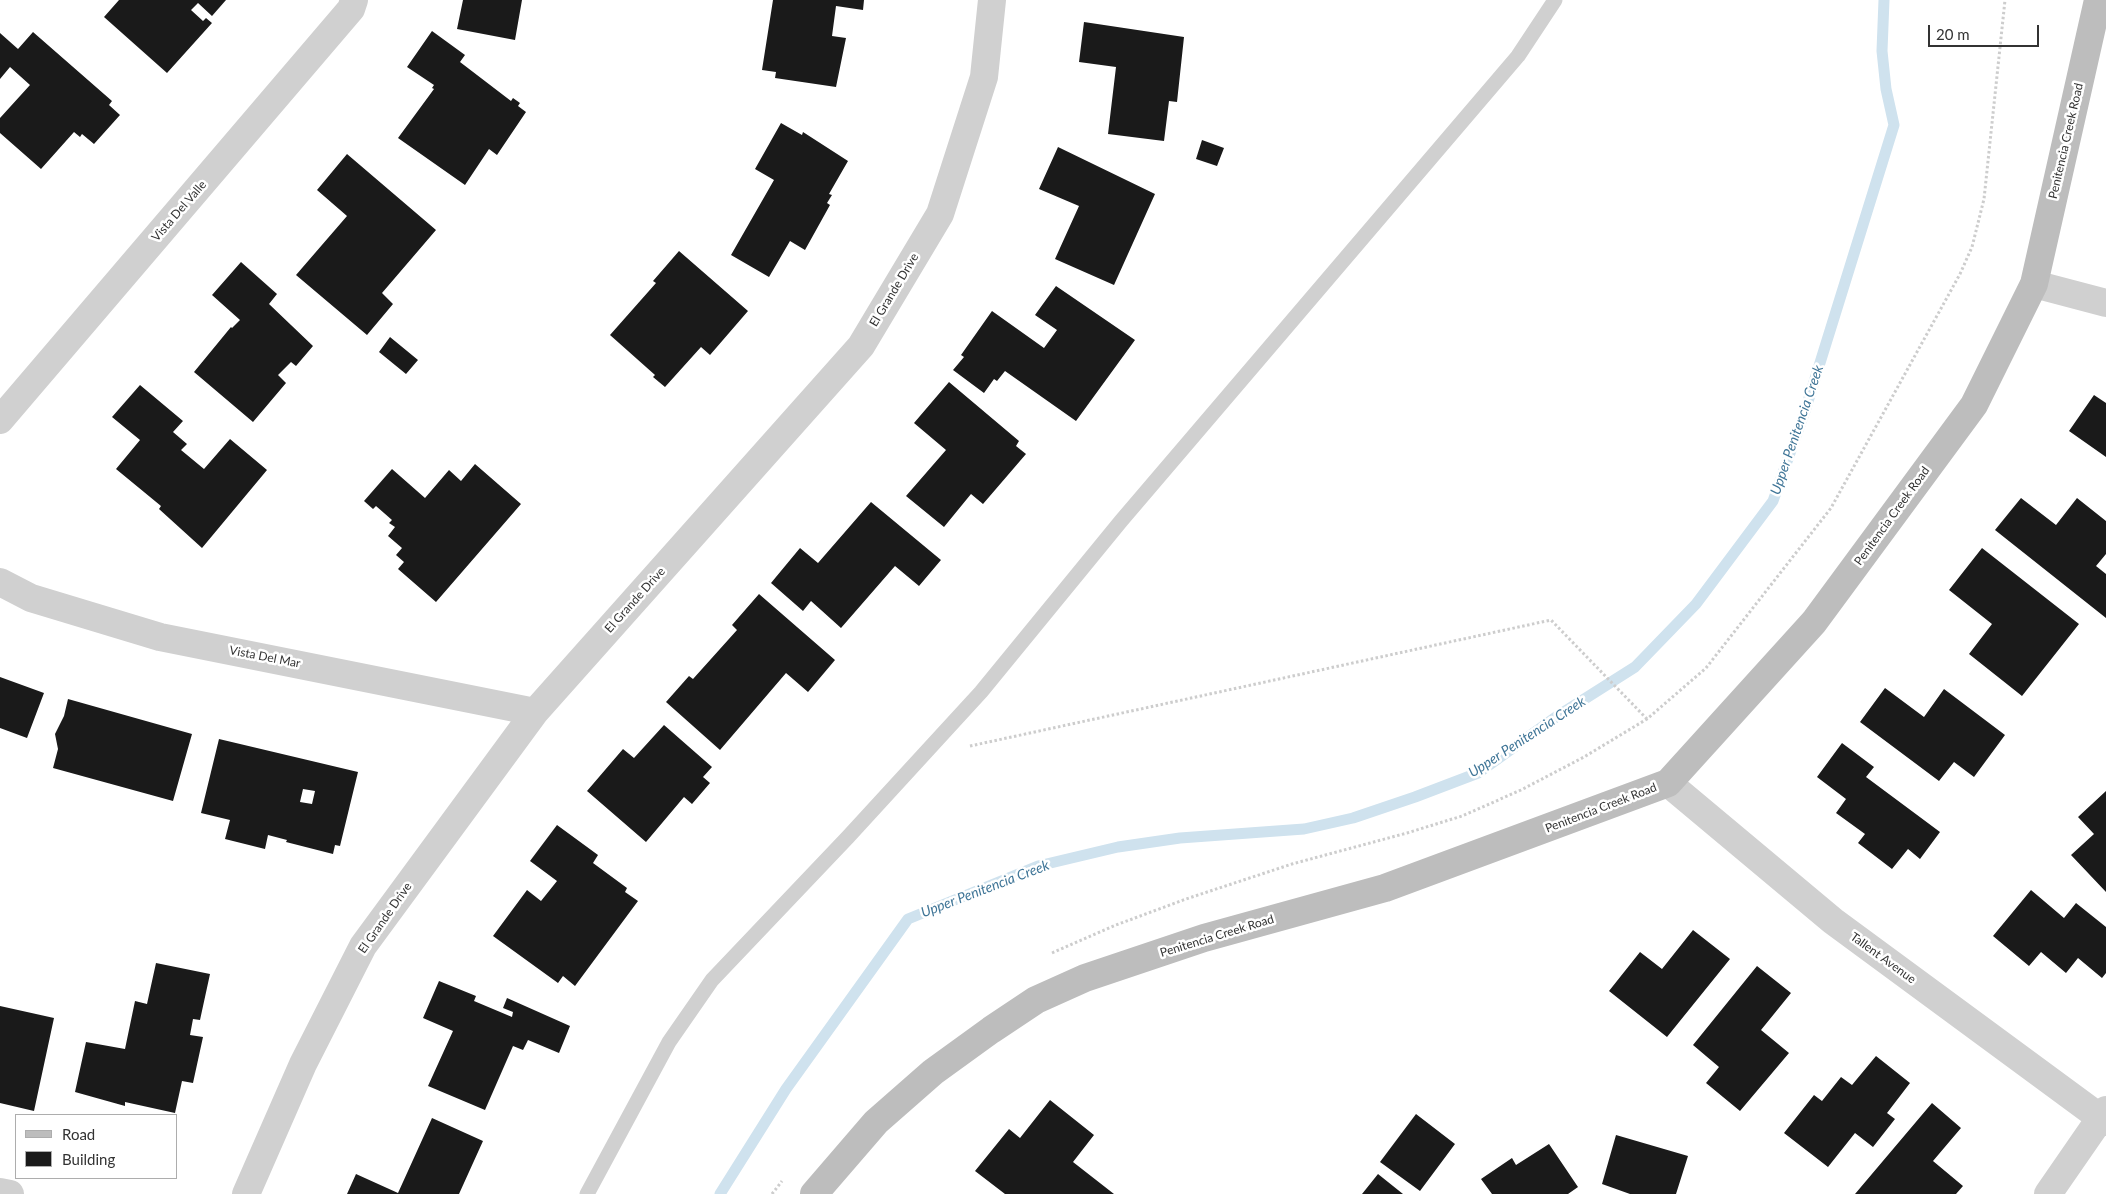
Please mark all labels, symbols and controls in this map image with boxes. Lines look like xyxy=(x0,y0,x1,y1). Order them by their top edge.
scale bar xyxy=(1931,15,2042,47)
text: 20 m xyxy=(1936,25,1970,43)
street label: Penitencia Creek Road xyxy=(2046,82,2086,200)
street label: Vista Del Valle xyxy=(149,178,209,244)
street label: El Grande Drive xyxy=(866,251,922,329)
water label: Upper Penitencia Creek xyxy=(1767,363,1827,497)
street label: Penitencia Creek Road xyxy=(1851,464,1933,568)
street label: El Grande Drive xyxy=(602,564,668,636)
street label: Vista Del Mar xyxy=(228,643,302,671)
water label: Upper Penitencia Creek xyxy=(1465,693,1589,781)
street label: Penitencia Creek Road xyxy=(1543,780,1659,836)
water label: Upper Penitencia Creek xyxy=(919,857,1051,921)
street label: El Grande Drive xyxy=(355,880,415,956)
street label: Penitencia Creek Road xyxy=(1158,912,1276,960)
street label: Tallent Avenue xyxy=(1847,929,1919,987)
legend xyxy=(15,1114,178,1179)
text: Road xyxy=(62,1125,95,1143)
text: Building xyxy=(62,1150,115,1168)

